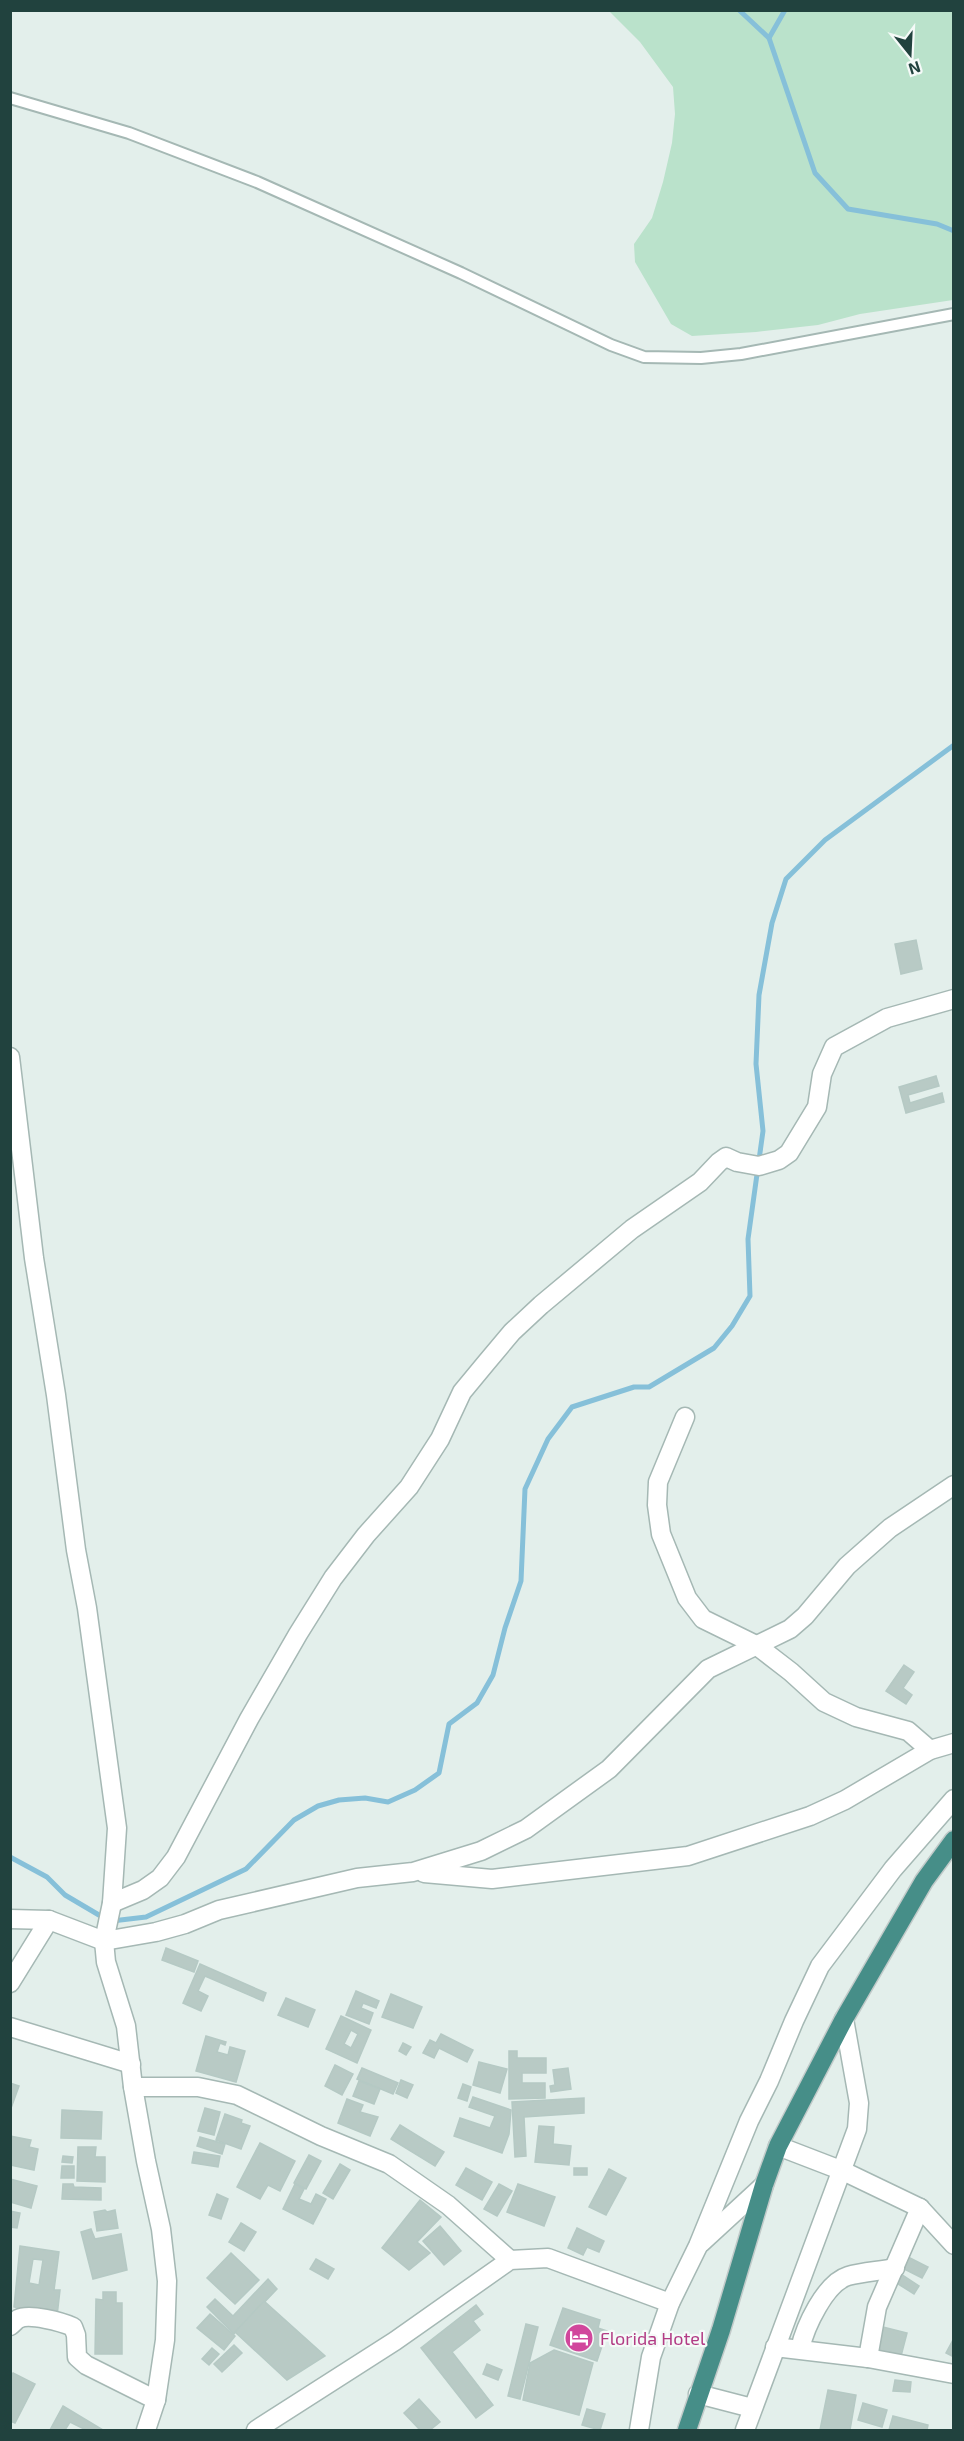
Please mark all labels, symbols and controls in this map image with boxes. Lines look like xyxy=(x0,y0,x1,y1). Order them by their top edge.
north arrow xyxy=(880,24,940,84)
text: N xyxy=(906,58,923,80)
hotel icon: Florida Hotel xyxy=(563,2322,595,2354)
place label: Florida Hotel xyxy=(600,2327,706,2349)

